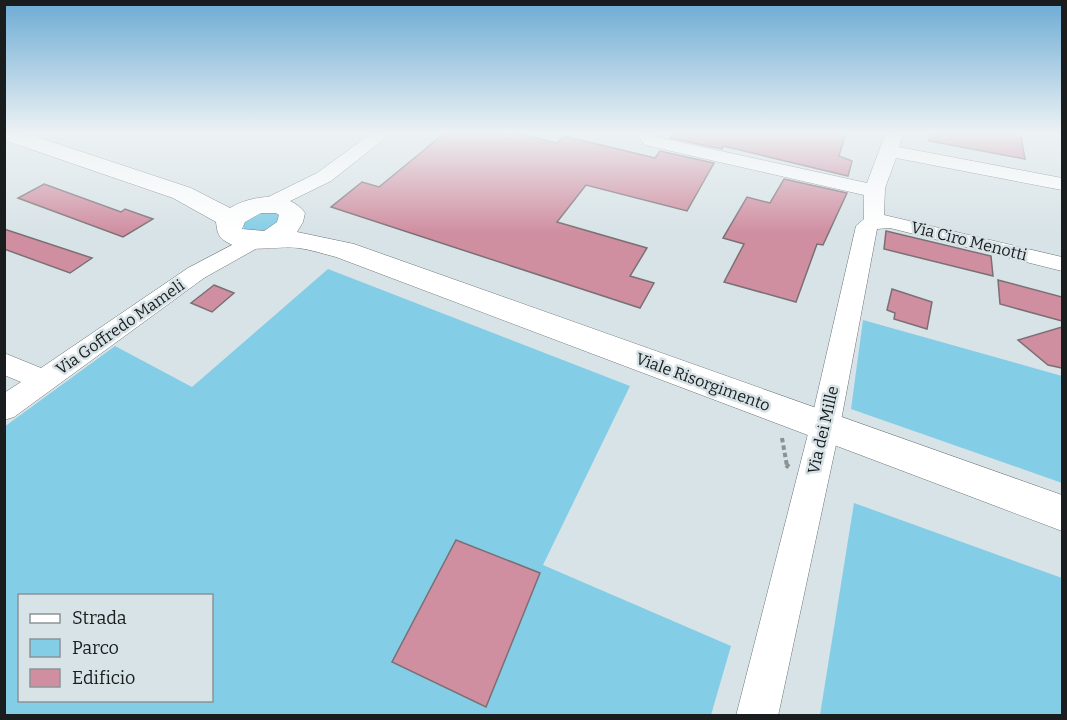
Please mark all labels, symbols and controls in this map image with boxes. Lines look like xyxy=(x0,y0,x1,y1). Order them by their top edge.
street label: Via Ciro Menotti xyxy=(909,217,1029,265)
street label: Via Goffredo Mameli xyxy=(52,275,188,378)
street label: Viale Risorgimento xyxy=(633,349,773,415)
street label: Via dei Mille xyxy=(804,384,842,476)
legend xyxy=(18,594,213,702)
text: Strada xyxy=(72,607,127,629)
text: Parco xyxy=(72,637,119,659)
text: Edificio xyxy=(72,667,135,689)

